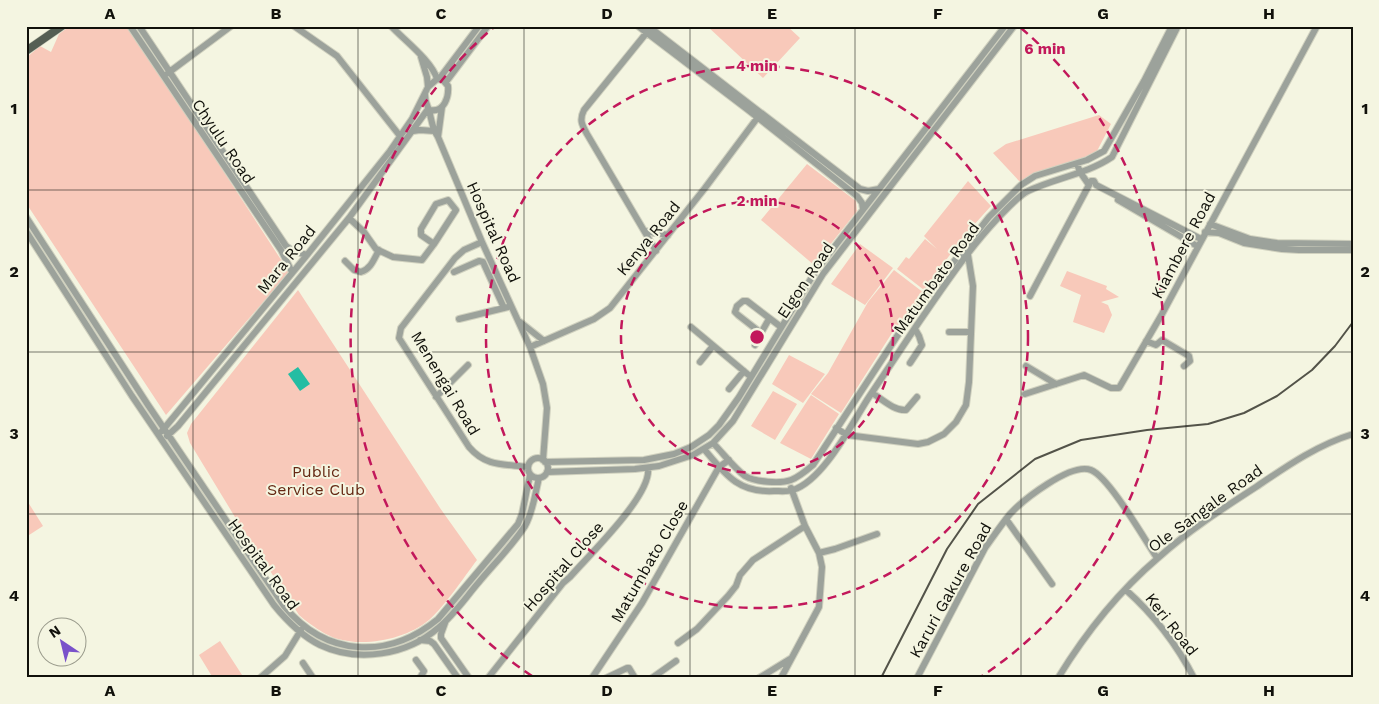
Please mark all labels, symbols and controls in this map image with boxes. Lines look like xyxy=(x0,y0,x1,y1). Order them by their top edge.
text: A xyxy=(105,4,116,23)
text: B xyxy=(271,4,282,23)
text: C xyxy=(436,4,447,23)
text: D xyxy=(601,4,613,23)
text: E xyxy=(767,4,777,23)
text: F xyxy=(933,4,943,23)
text: G xyxy=(1097,4,1109,23)
text: H xyxy=(1263,4,1275,23)
text: 6 min xyxy=(1024,40,1066,58)
text: 4 min xyxy=(736,57,778,75)
street label: Chyulu Road xyxy=(188,95,259,187)
text: 1 xyxy=(11,99,17,118)
text: 1 xyxy=(1362,99,1368,118)
street label: Hospital Road xyxy=(463,179,524,286)
street label: Kiambere Road xyxy=(1147,189,1220,302)
text: 2 min xyxy=(736,192,778,210)
street label: Kenya Road xyxy=(613,197,684,279)
street label: Matumbato Road xyxy=(889,219,983,338)
street label: Mara Road xyxy=(253,221,320,297)
street label: Elgon Road xyxy=(773,239,838,322)
text: 2 xyxy=(9,262,19,281)
text: 2 xyxy=(1360,262,1370,281)
street label: Menengai Road xyxy=(407,328,484,439)
centre of rings xyxy=(748,328,766,346)
text: 3 xyxy=(9,424,19,443)
text: 3 xyxy=(1360,424,1370,443)
street label: Ole Sangale Road xyxy=(1144,461,1266,556)
park label: Public Service Club xyxy=(267,462,365,499)
street label: Matumbato Close xyxy=(607,497,692,626)
street label: Hospital Road xyxy=(224,515,303,614)
street label: Hospital Close xyxy=(519,518,607,615)
street label: Karuri Gakure Road xyxy=(905,519,995,661)
text: 4 xyxy=(9,586,19,605)
text: 4 xyxy=(1360,586,1370,605)
street label: Keri Road xyxy=(1141,589,1202,659)
north arrow xyxy=(38,616,88,666)
text: N xyxy=(46,622,63,641)
text: A xyxy=(105,681,116,700)
text: B xyxy=(271,681,282,700)
text: C xyxy=(436,681,447,700)
text: D xyxy=(601,681,613,700)
text: E xyxy=(767,681,777,700)
text: F xyxy=(933,681,943,700)
text: G xyxy=(1097,681,1109,700)
text: H xyxy=(1263,681,1275,700)

